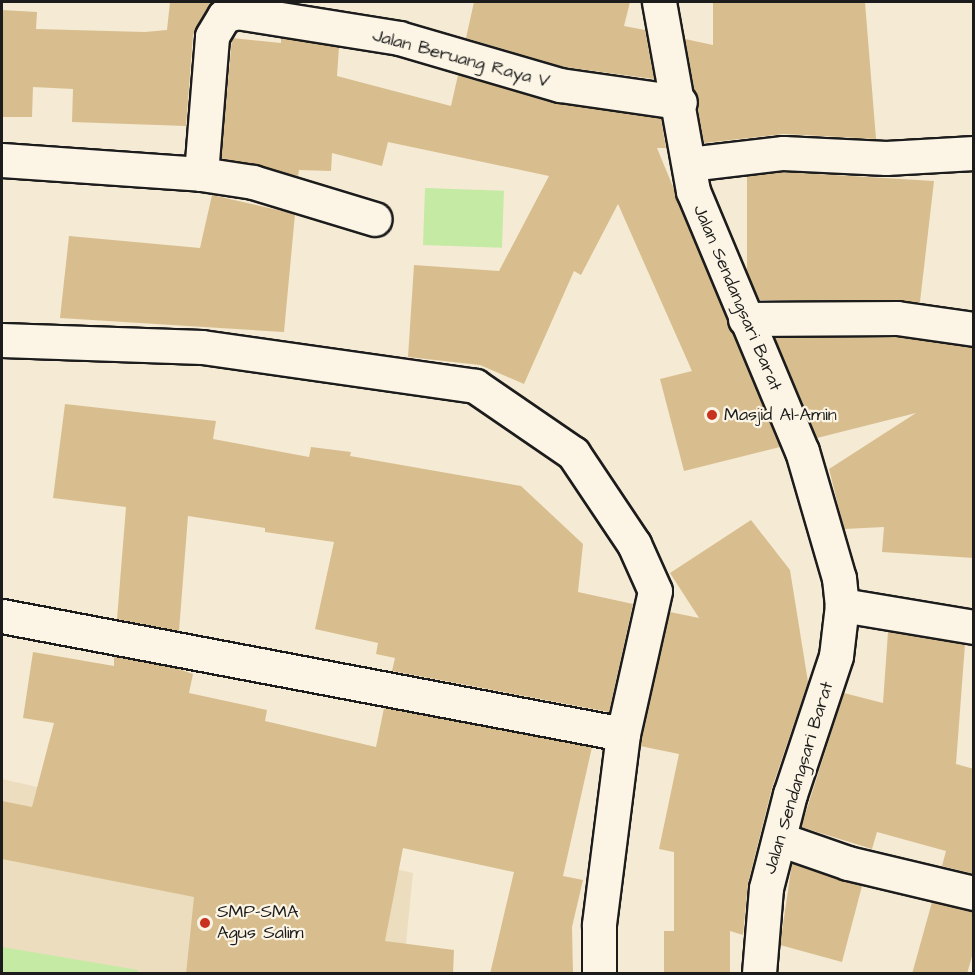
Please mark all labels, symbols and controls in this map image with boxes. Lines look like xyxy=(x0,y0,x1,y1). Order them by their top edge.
street label: Jalan Beruang Raya V xyxy=(370,25,552,93)
street label: Jalan Sendangsari Barat xyxy=(688,202,786,394)
place label: Masjid Al-Amin xyxy=(724,404,837,426)
marker: Masjid Al-Amin xyxy=(705,408,719,422)
street label: Jalan Sendangsari Barat xyxy=(759,679,839,877)
place label: SMP-SMA Agus Salim xyxy=(217,902,303,944)
marker: SMP-SMA Agus Salim xyxy=(198,916,212,930)

